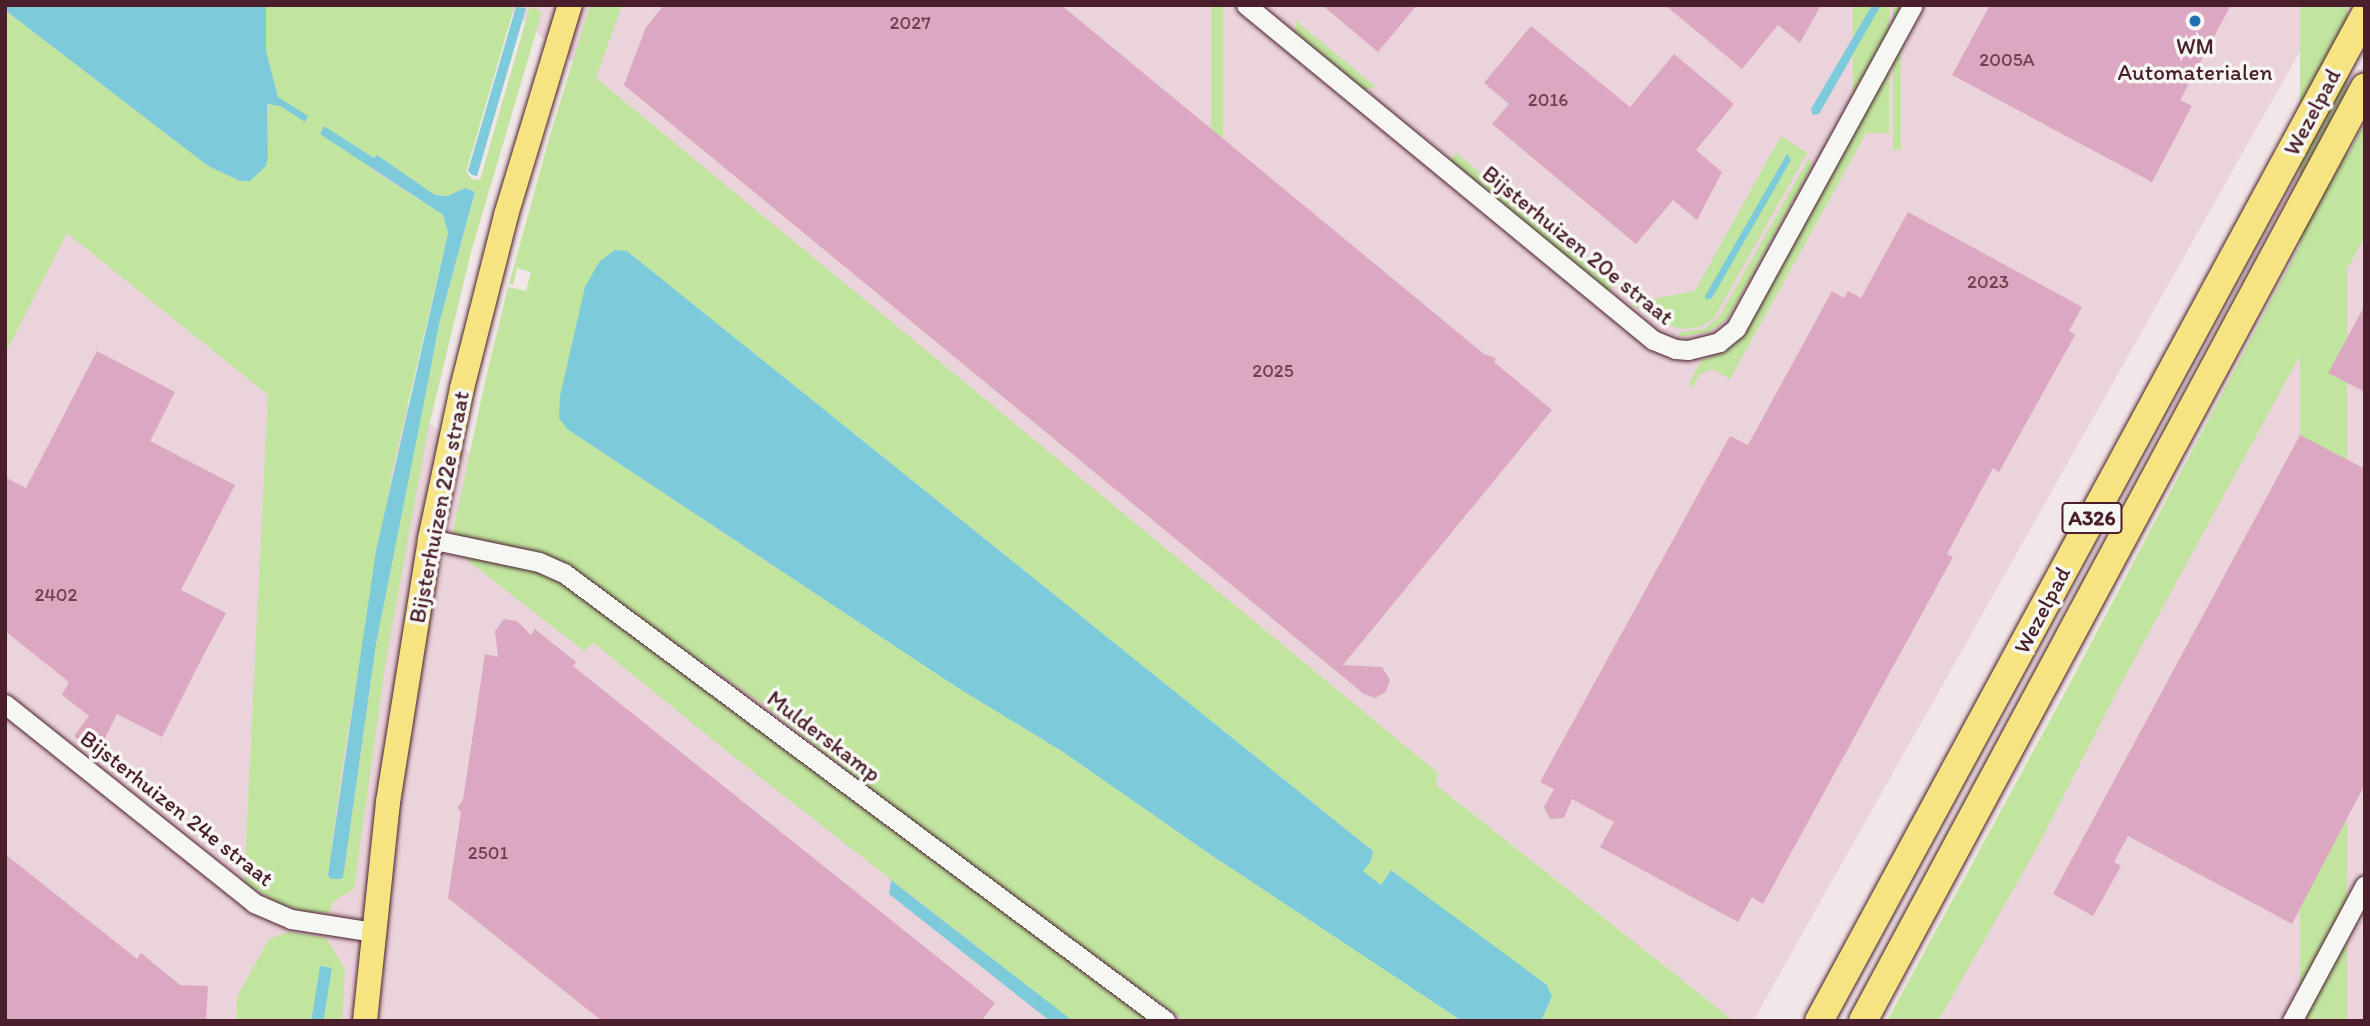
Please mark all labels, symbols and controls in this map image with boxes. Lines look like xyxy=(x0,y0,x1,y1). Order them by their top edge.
house number: 2027 xyxy=(889,12,931,34)
marker: WM Automaterialen xyxy=(2187,13,2203,29)
place label: WM Automaterialen xyxy=(2117,32,2273,86)
house number: 2005A xyxy=(1979,49,2035,71)
street label: Wezelpad xyxy=(2278,64,2346,160)
house number: 2016 xyxy=(1528,89,1568,111)
street label: Bijsterhuizen 20e straat xyxy=(1477,159,1679,331)
house number: 2023 xyxy=(1967,271,2009,293)
house number: 2025 xyxy=(1252,360,1294,382)
street label: Bijsterhuizen 22e straat xyxy=(403,389,475,625)
road number: A326 xyxy=(2060,500,2124,536)
street label: Wezelpad xyxy=(2008,562,2076,658)
house number: 2402 xyxy=(34,584,78,606)
street label: Mulderskamp xyxy=(762,684,886,788)
street label: Bijsterhuizen 24e straat xyxy=(75,724,279,892)
house number: 2501 xyxy=(468,842,508,864)

